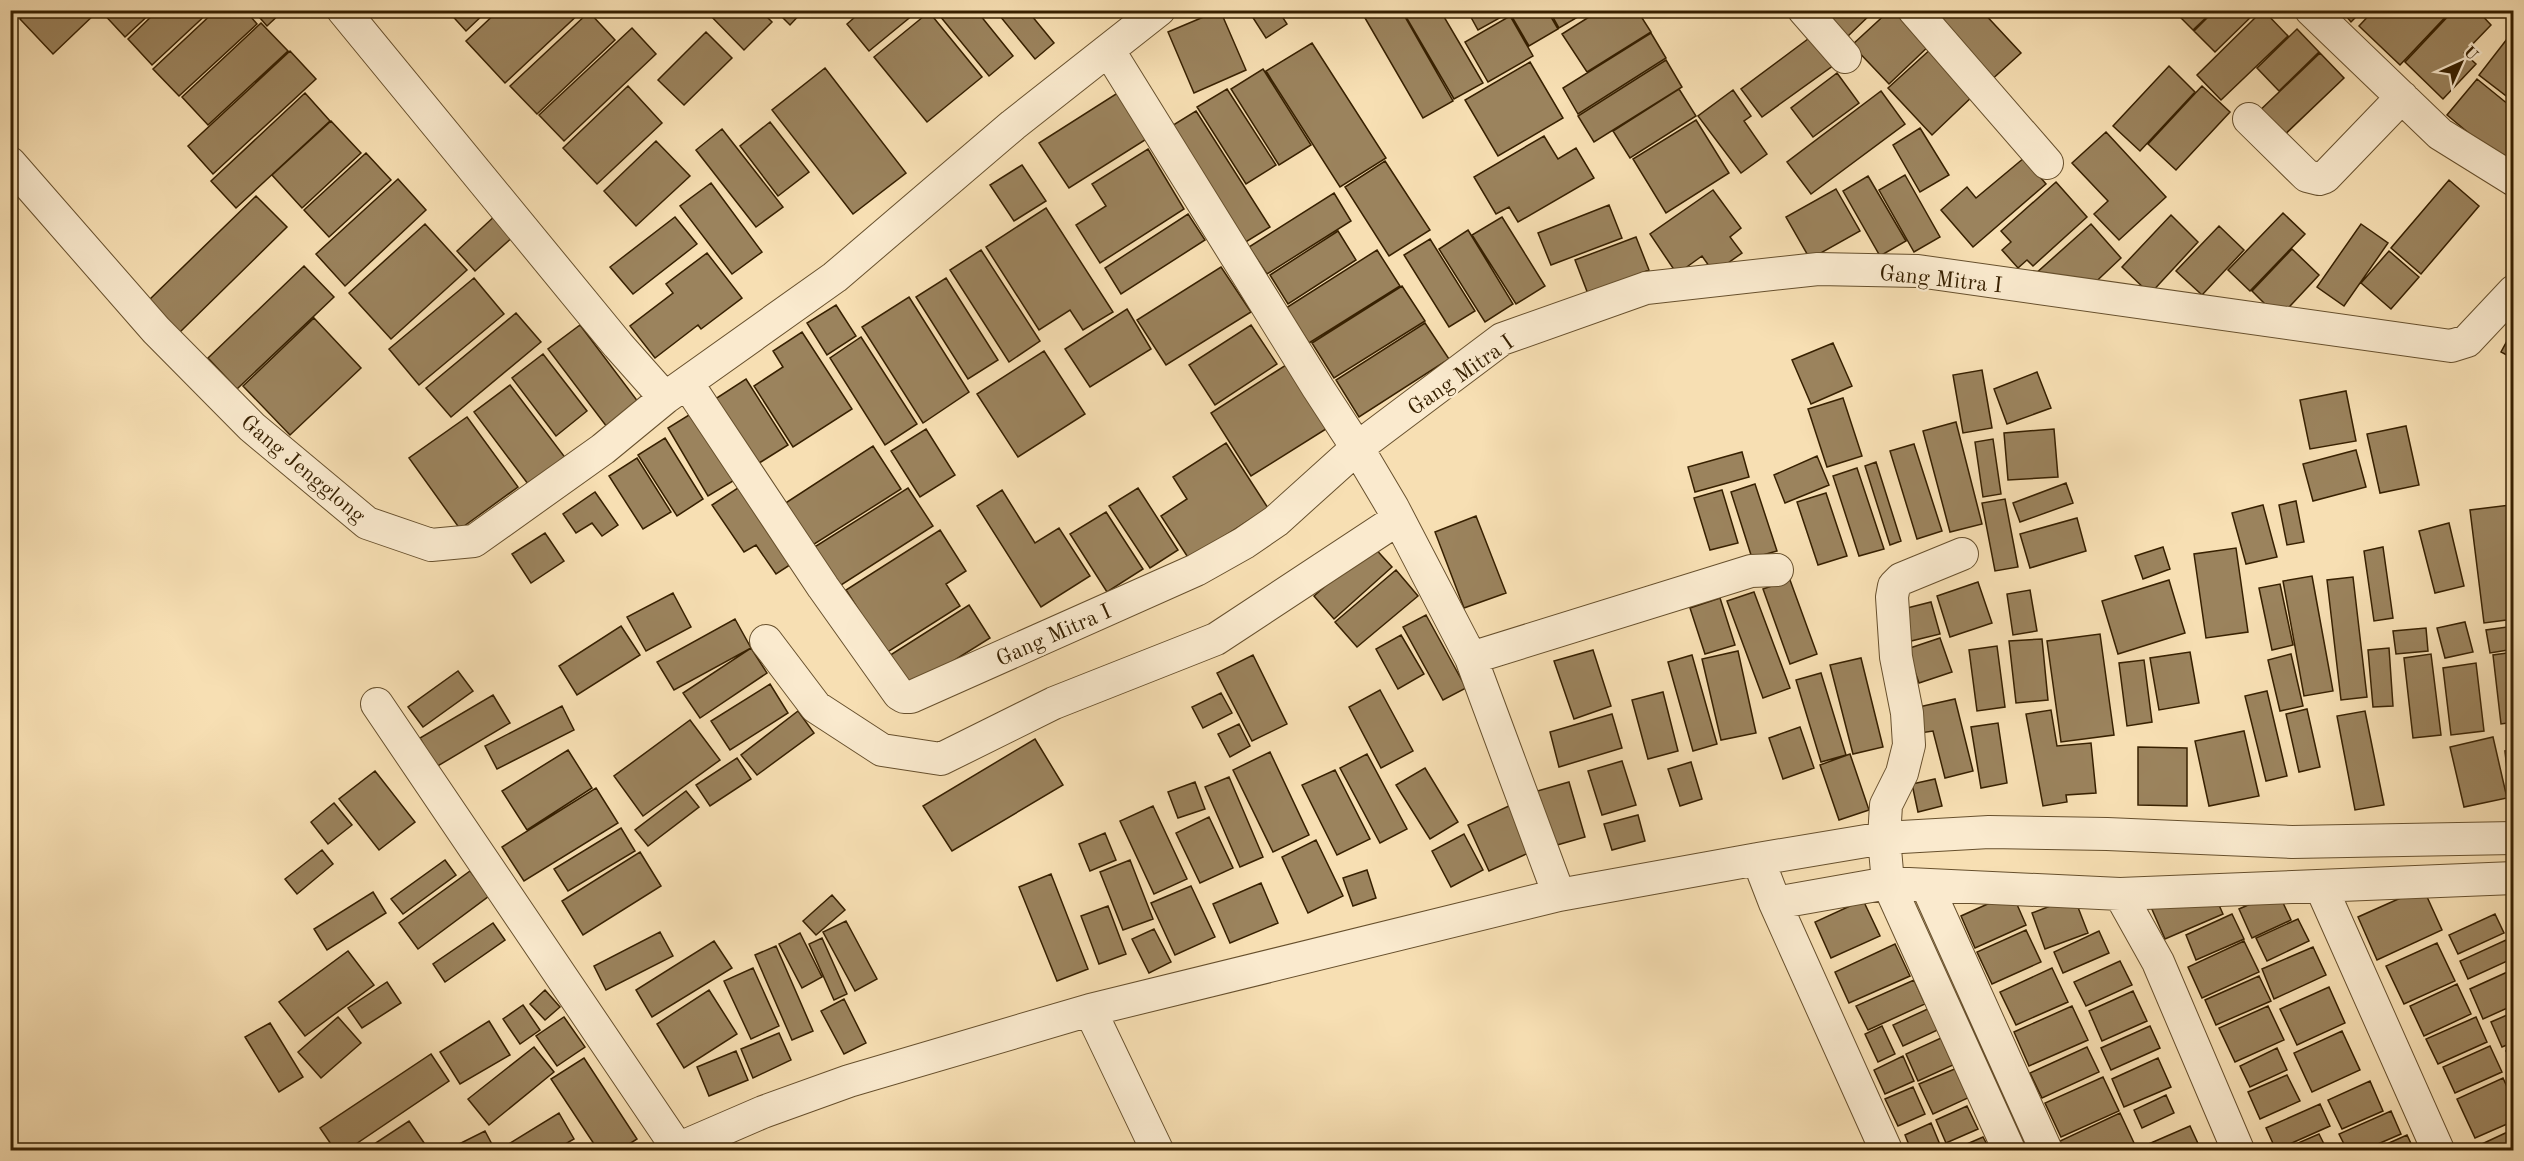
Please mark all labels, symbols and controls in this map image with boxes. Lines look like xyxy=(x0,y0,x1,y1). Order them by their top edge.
north arrow xyxy=(2431,33,2491,93)
text: U xyxy=(2460,44,2481,64)
street label: Gang Mitra I xyxy=(1878,263,2003,297)
street label: Gang Mitra I xyxy=(1404,331,1518,420)
street label: Gang Jengglong xyxy=(236,411,369,528)
street label: Gang Mitra I xyxy=(993,601,1115,671)

